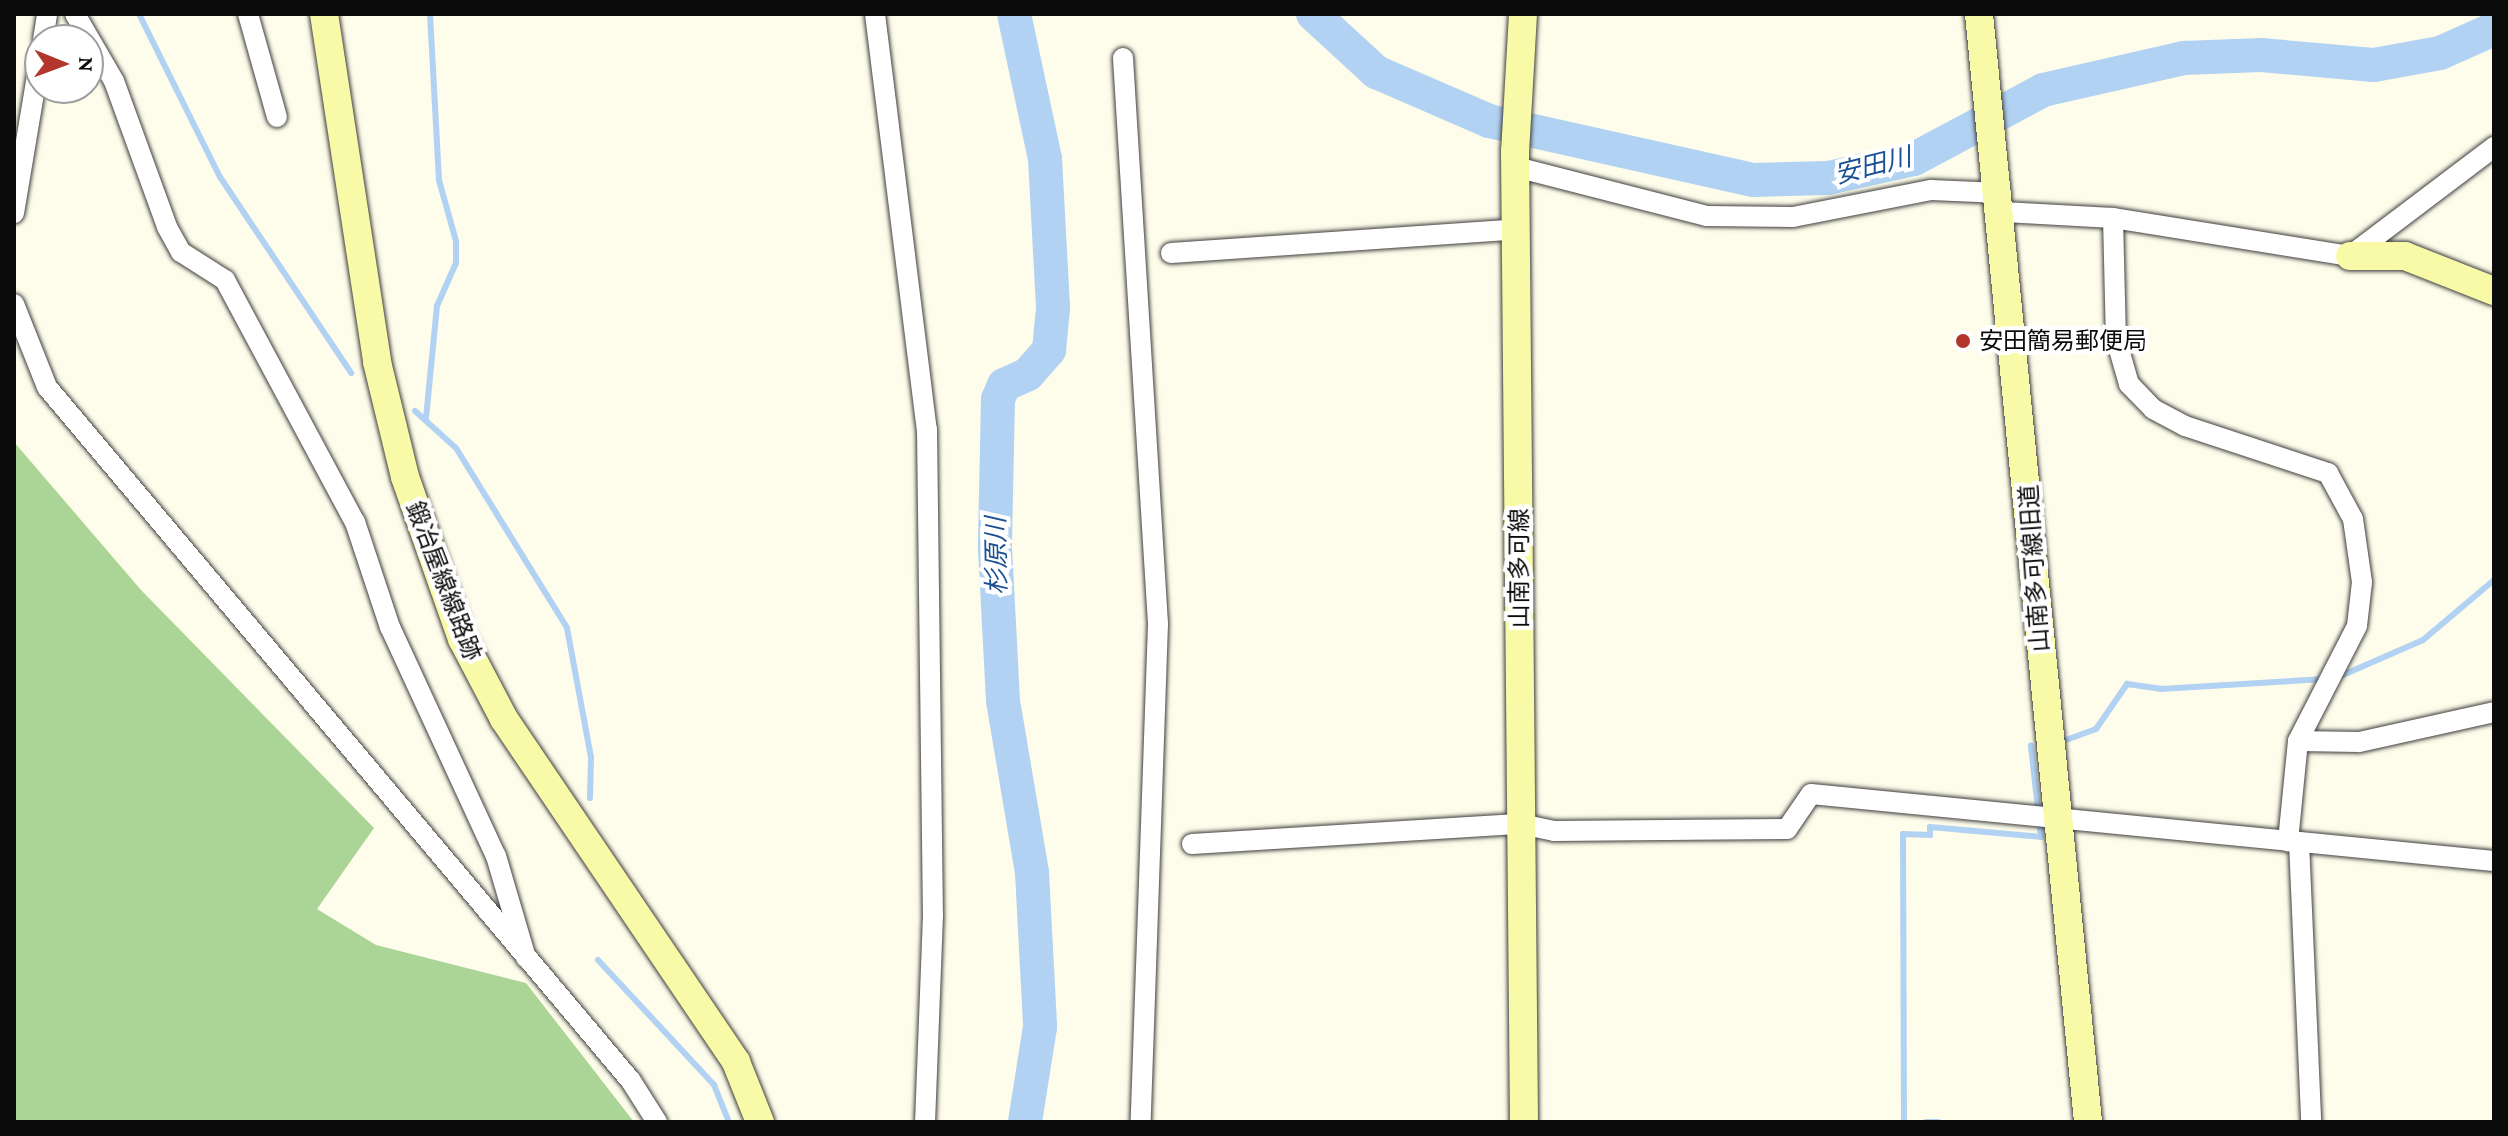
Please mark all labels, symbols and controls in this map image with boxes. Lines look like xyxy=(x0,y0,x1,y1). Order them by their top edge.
north arrow xyxy=(24,24,104,104)
text: N xyxy=(74,57,99,72)
water label: 安田川 xyxy=(1831,141,1915,191)
place label: 安田簡易郵便局 xyxy=(1979,327,2147,355)
marker: 安田簡易郵便局 xyxy=(1954,332,1972,350)
street label: 山南多可線旧道 xyxy=(2014,483,2054,653)
street label: 鍛冶屋線線路跡 xyxy=(400,497,488,665)
street label: 山南多可線 xyxy=(1505,508,1533,628)
water label: 杉原川 xyxy=(981,517,1013,595)

